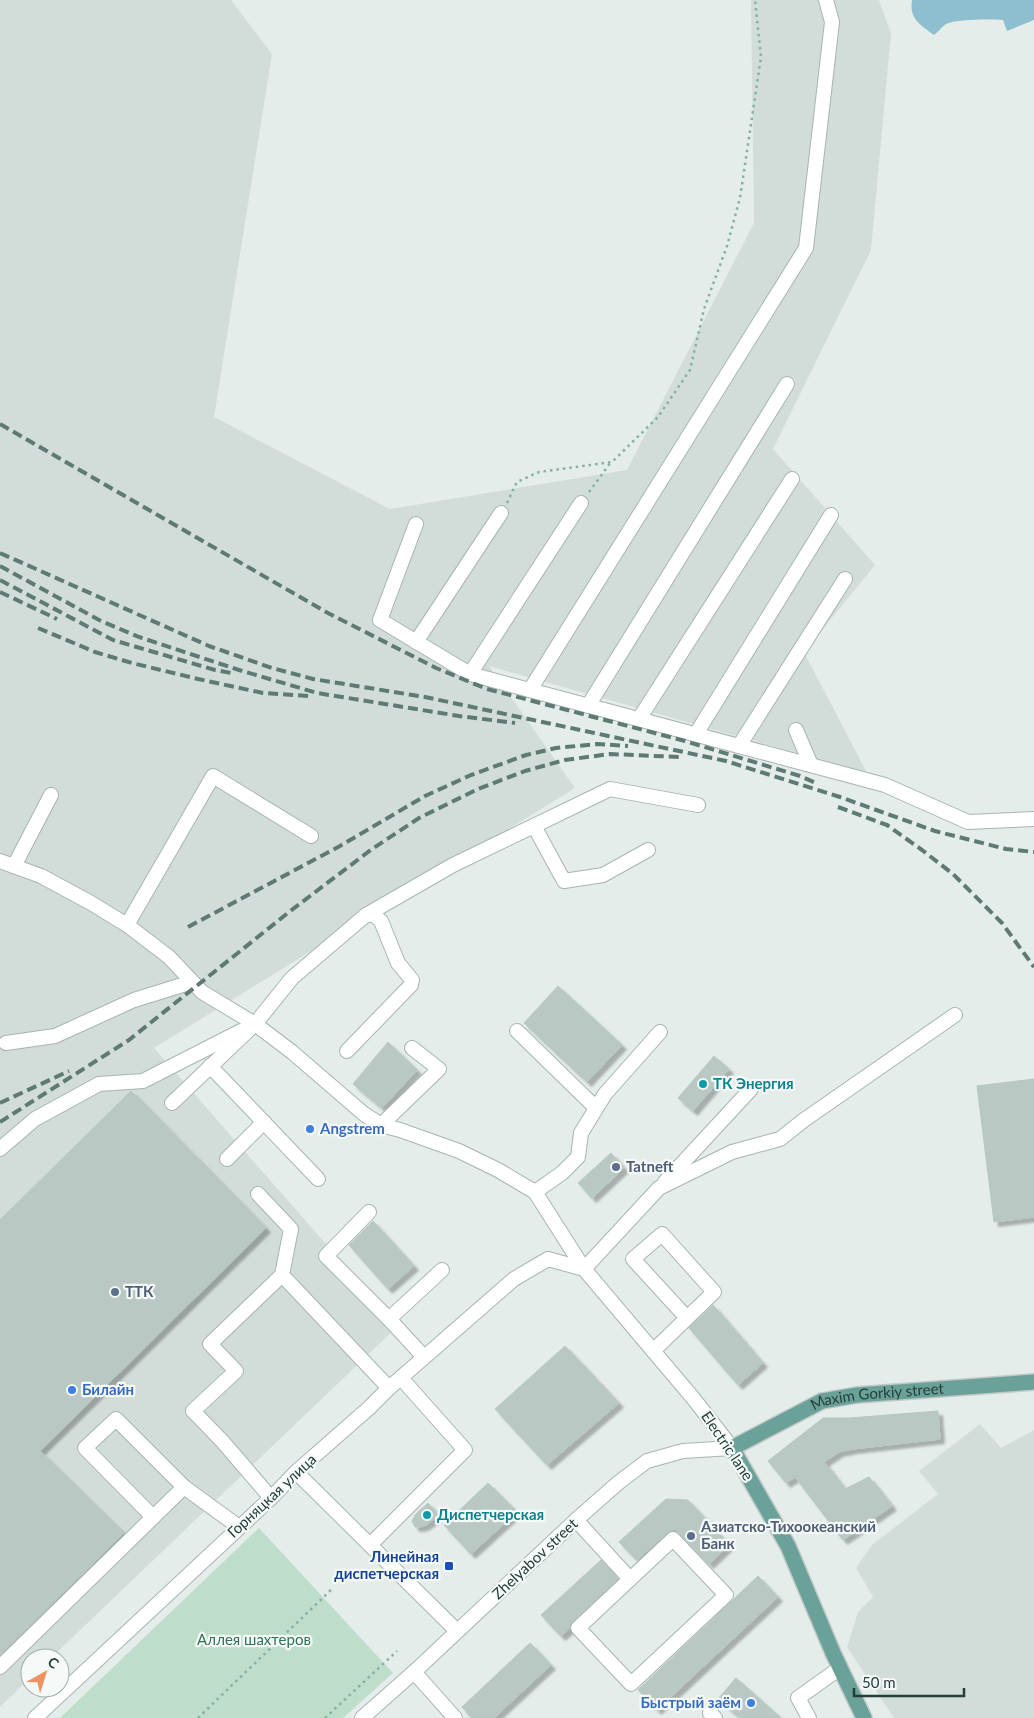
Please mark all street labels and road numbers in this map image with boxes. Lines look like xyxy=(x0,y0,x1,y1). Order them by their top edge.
street label: Maxim Gorkiy street xyxy=(807,1379,945,1413)
street label: Electric lane xyxy=(698,1407,758,1484)
street label: Горняцкая улица xyxy=(223,1450,319,1541)
street label: Zhelyabov street xyxy=(488,1514,581,1602)

